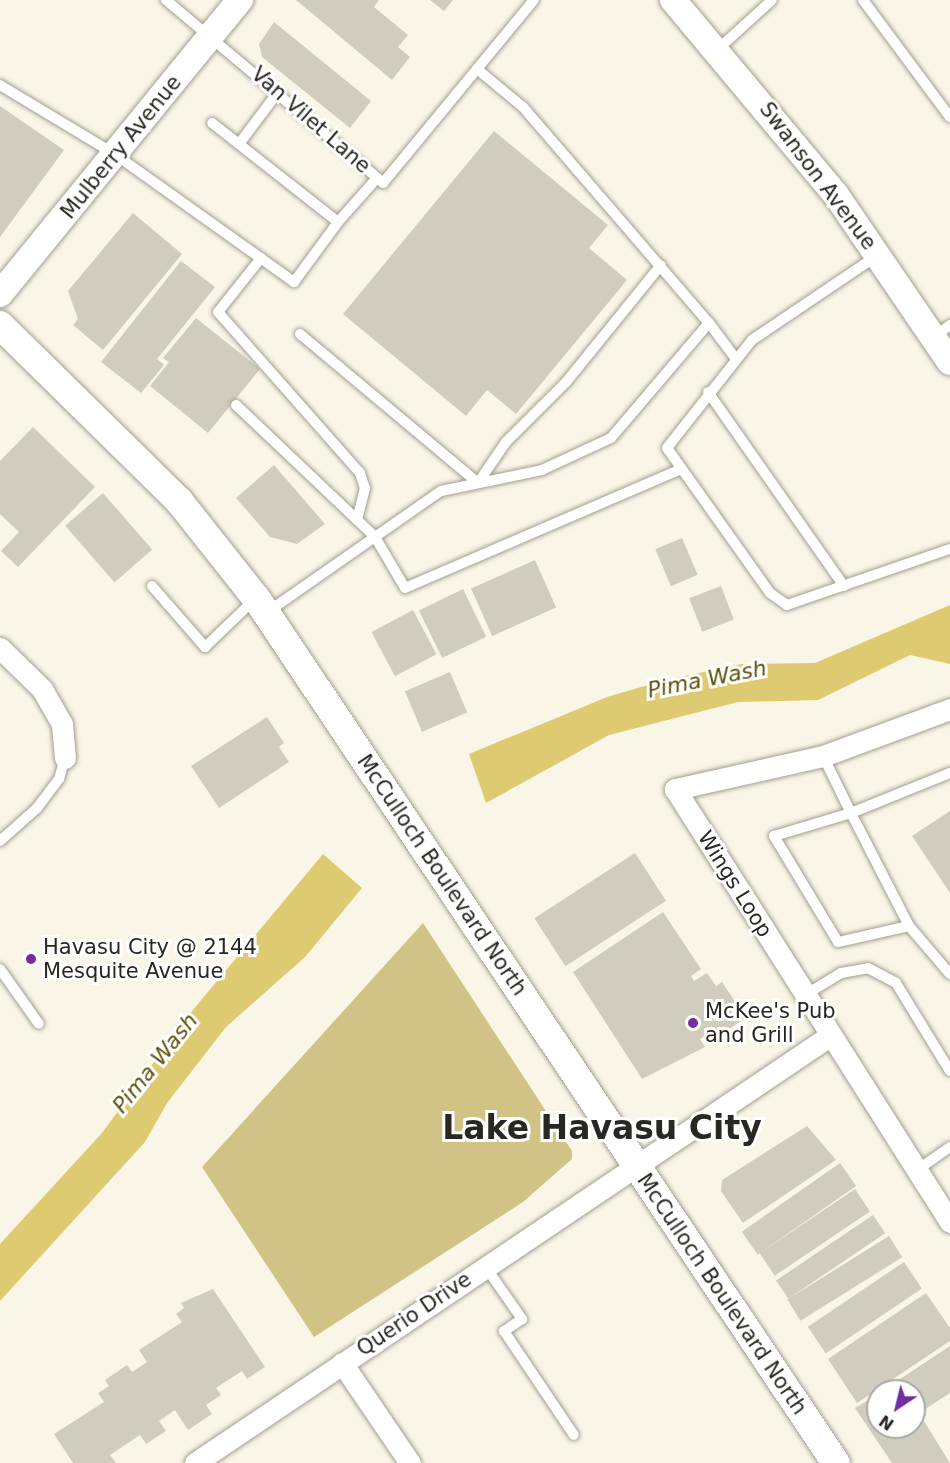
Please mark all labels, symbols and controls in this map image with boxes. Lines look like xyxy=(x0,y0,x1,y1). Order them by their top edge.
street label: Van Vilet Lane xyxy=(246,61,376,179)
street label: Mulberry Avenue xyxy=(55,70,187,224)
street label: Swanson Avenue xyxy=(754,97,882,255)
water label: Pima Wash xyxy=(645,655,769,703)
street label: McCulloch Boulevard North xyxy=(352,750,532,1000)
street label: Wings Loop xyxy=(692,826,778,942)
place label: Havasu City @ 2144 Mesquite Avenue xyxy=(43,934,257,984)
marker: Havasu City @ 2144 Mesquite Avenue xyxy=(24,952,38,966)
place label: McKee's Pub and Grill xyxy=(705,998,836,1048)
water label: Pima Wash xyxy=(107,1008,203,1118)
marker: McKee's Pub and Grill xyxy=(686,1016,700,1030)
district label: Lake Havasu City xyxy=(442,1108,762,1148)
street label: McCulloch Boulevard North xyxy=(632,1169,812,1419)
street label: Querio Drive xyxy=(352,1266,476,1362)
north arrow xyxy=(866,1379,926,1439)
text: N xyxy=(876,1411,897,1434)

